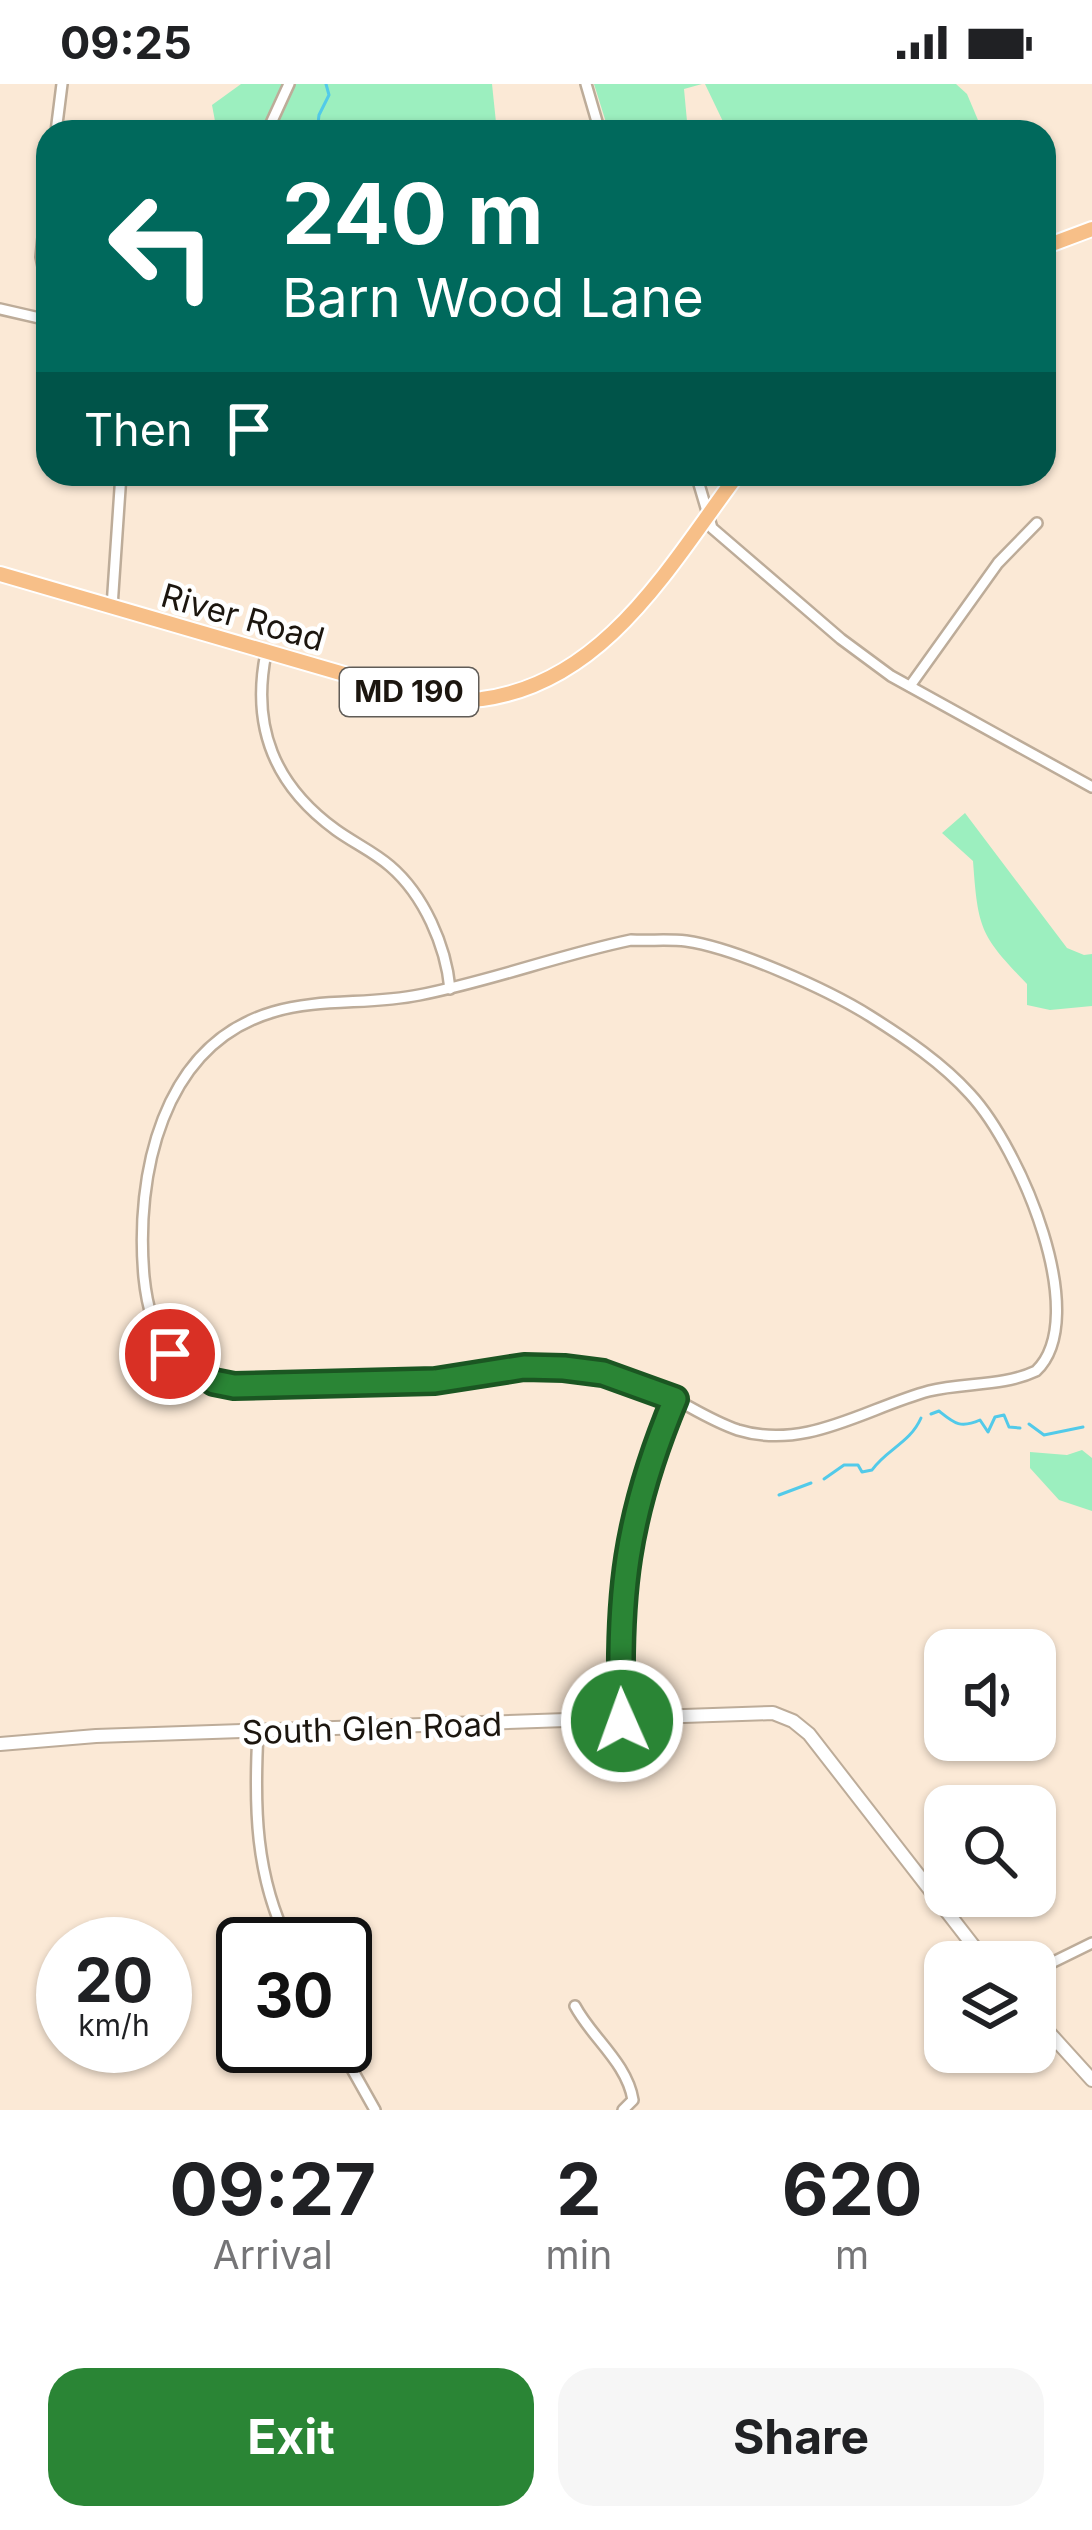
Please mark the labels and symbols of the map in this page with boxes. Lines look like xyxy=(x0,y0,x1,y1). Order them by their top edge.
street label: River Road xyxy=(157,575,329,659)
road number: MD 190 xyxy=(340,668,478,716)
pin xyxy=(119,1303,221,1405)
position arrow xyxy=(559,1658,685,1784)
street label: South Glen Road xyxy=(241,1703,503,1753)
speed limit sign: 30 xyxy=(216,1917,372,2073)

